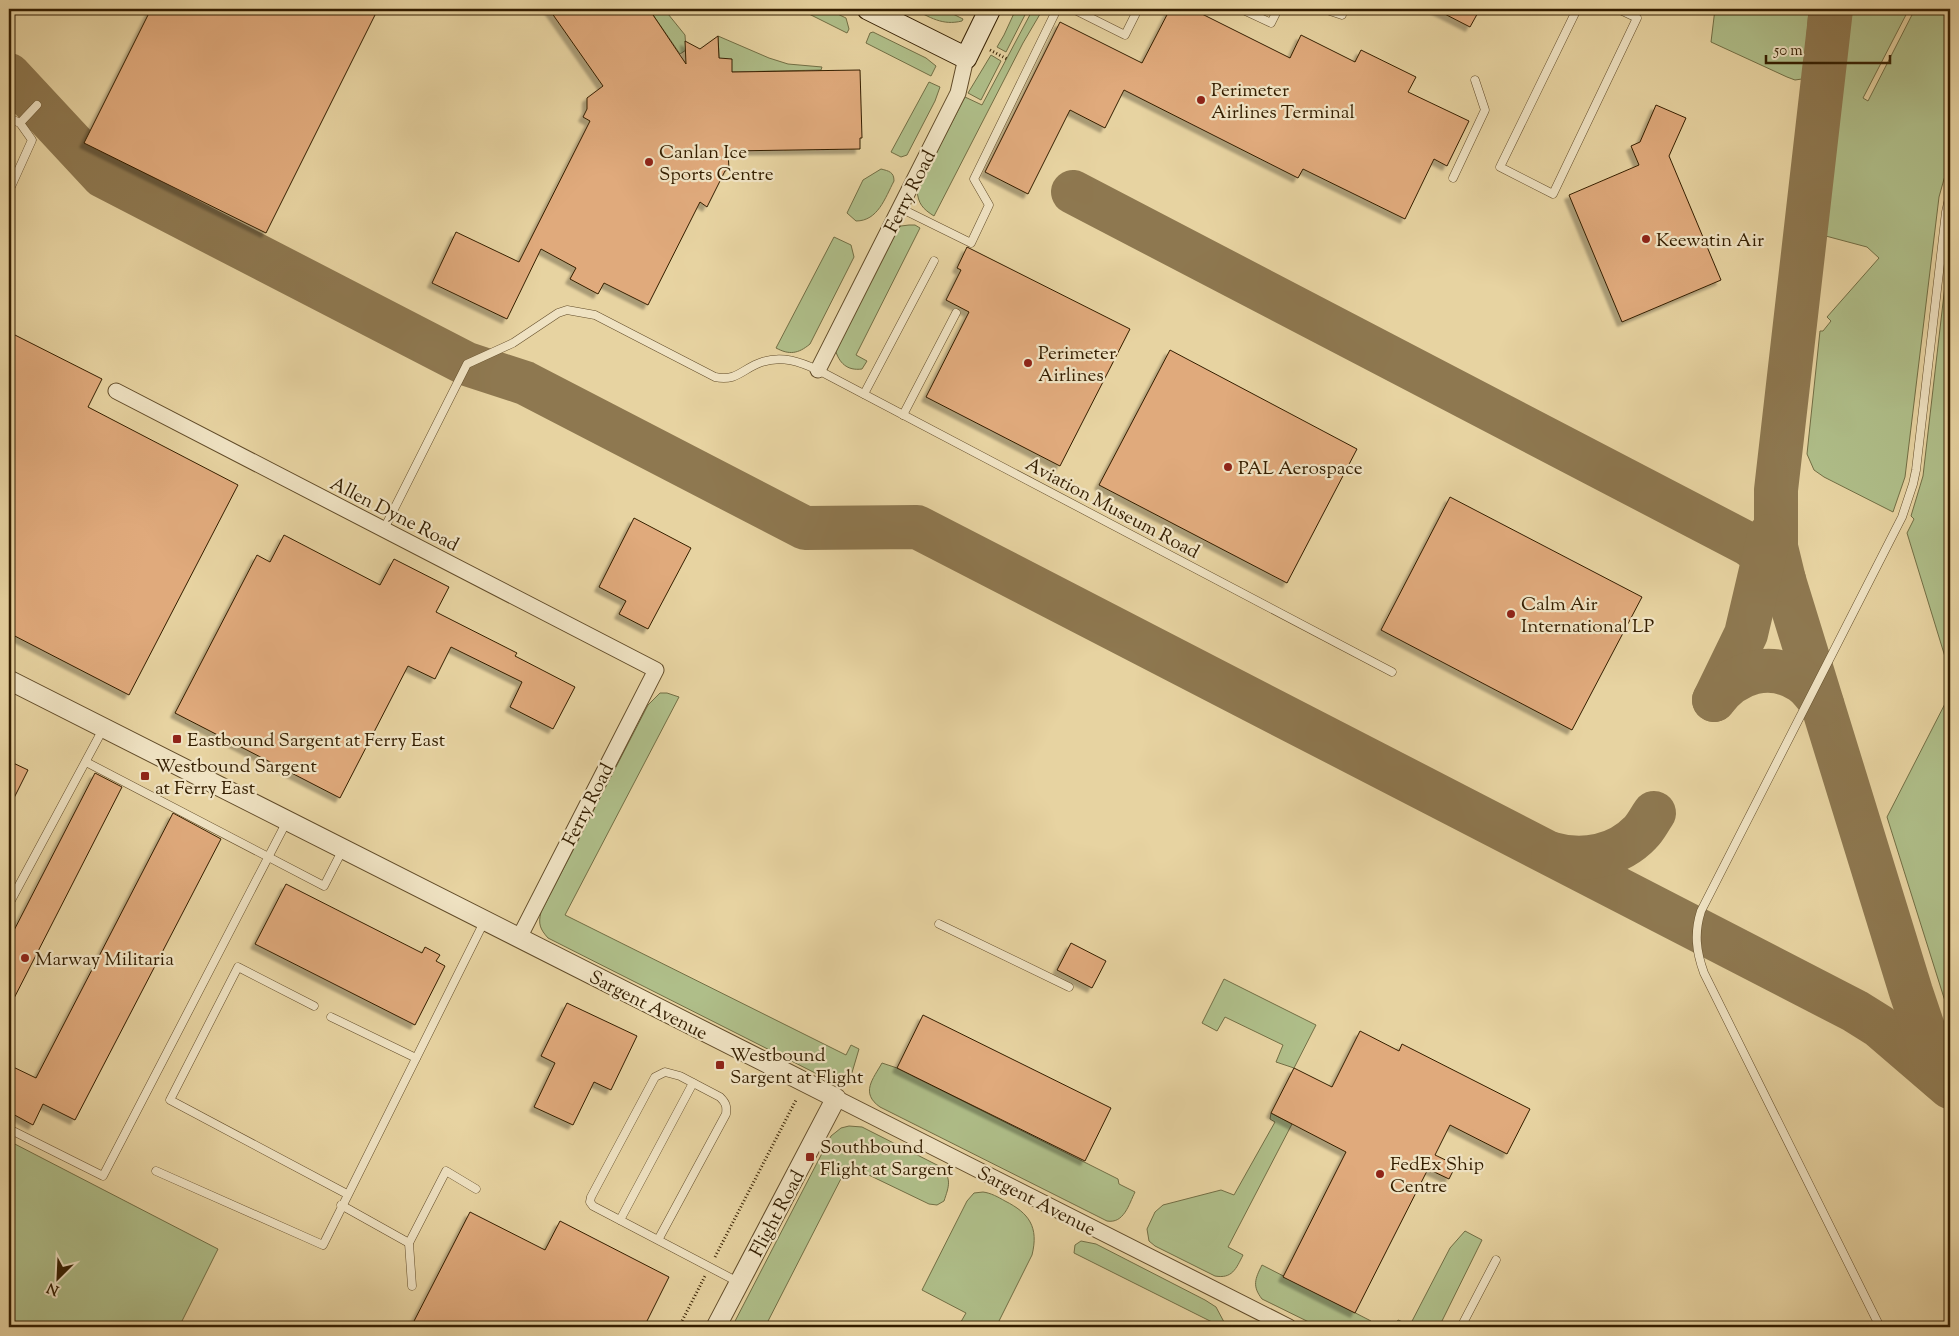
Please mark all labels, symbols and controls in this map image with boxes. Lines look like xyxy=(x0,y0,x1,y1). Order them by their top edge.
scale bar xyxy=(1766,32,1890,64)
text: 50 m xyxy=(1773,41,1803,62)
place label: Perimeter Airlines Terminal xyxy=(1211,78,1355,127)
marker: Perimeter Airlines Terminal xyxy=(1195,94,1207,106)
place label: Canlan Ice Sports Centre xyxy=(659,140,774,189)
street label: Ferry Road xyxy=(879,146,944,238)
marker: Canlan Ice Sports Centre xyxy=(643,156,655,168)
place label: Keewatin Air xyxy=(1656,228,1764,255)
marker: Keewatin Air xyxy=(1640,233,1652,245)
place label: Perimeter Airlines xyxy=(1038,341,1116,390)
marker: Perimeter Airlines xyxy=(1022,357,1034,369)
street label: Aviation Museum Road xyxy=(1020,452,1204,567)
place label: PAL Aerospace xyxy=(1238,456,1363,483)
marker: PAL Aerospace xyxy=(1222,461,1234,473)
street label: Allen Dyne Road xyxy=(325,471,463,559)
place label: Calm Air International LP xyxy=(1521,592,1655,641)
marker: Calm Air International LP xyxy=(1505,608,1517,620)
place label: Eastbound Sargent at Ferry East xyxy=(187,728,446,755)
marker: Eastbound Sargent at Ferry East xyxy=(171,733,183,745)
place label: Westbound Sargent at Ferry East xyxy=(155,754,317,803)
street label: Ferry Road xyxy=(557,759,622,851)
marker: Westbound Sargent at Ferry East xyxy=(139,770,151,782)
place label: Marway Militaria xyxy=(35,947,174,974)
marker: Marway Militaria xyxy=(19,952,31,964)
street label: Sargent Avenue xyxy=(584,965,712,1048)
place label: Westbound Sargent at Flight xyxy=(730,1043,864,1092)
marker: Westbound Sargent at Flight xyxy=(714,1059,726,1071)
place label: Southbound Flight at Sargent xyxy=(820,1135,954,1184)
marker: Southbound Flight at Sargent xyxy=(804,1151,816,1163)
place label: FedEx Ship Centre xyxy=(1390,1152,1484,1201)
street label: Sargent Avenue xyxy=(972,1161,1100,1244)
street label: Flight Road xyxy=(744,1166,812,1262)
marker: FedEx Ship Centre xyxy=(1374,1168,1386,1180)
north arrow xyxy=(32,1254,82,1304)
text: N xyxy=(44,1277,63,1299)

